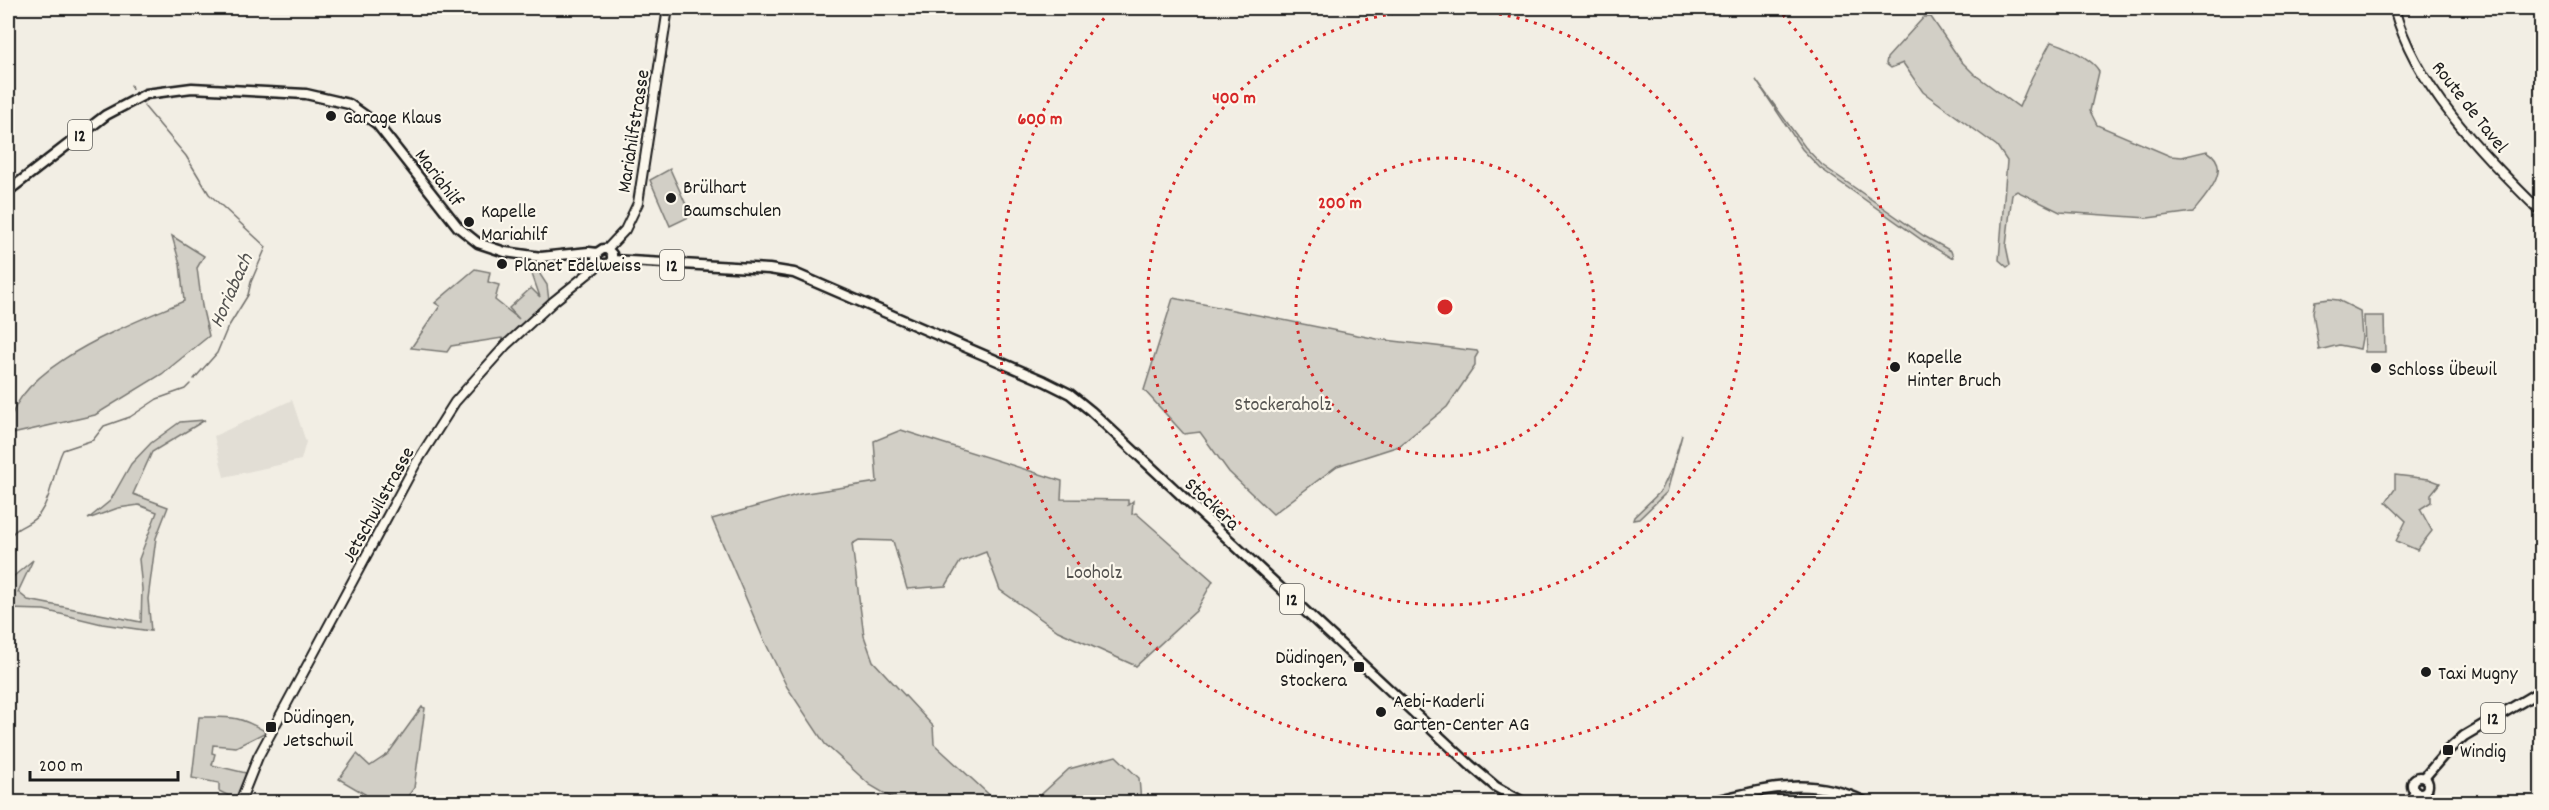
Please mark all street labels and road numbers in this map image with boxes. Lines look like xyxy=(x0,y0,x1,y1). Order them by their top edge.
street label: Route de Tavel xyxy=(2424,56,2514,160)
street label: Mariahilfstrasse xyxy=(611,68,659,195)
road number: 12 xyxy=(68,120,92,150)
street label: Mariahilf xyxy=(407,144,469,214)
road number: 12 xyxy=(660,250,684,280)
street label: Jetschwilstrasse xyxy=(336,442,423,568)
street label: Stockera xyxy=(1177,472,1245,539)
road number: 12 xyxy=(1280,584,1304,614)
road number: 12 xyxy=(2481,703,2505,733)

